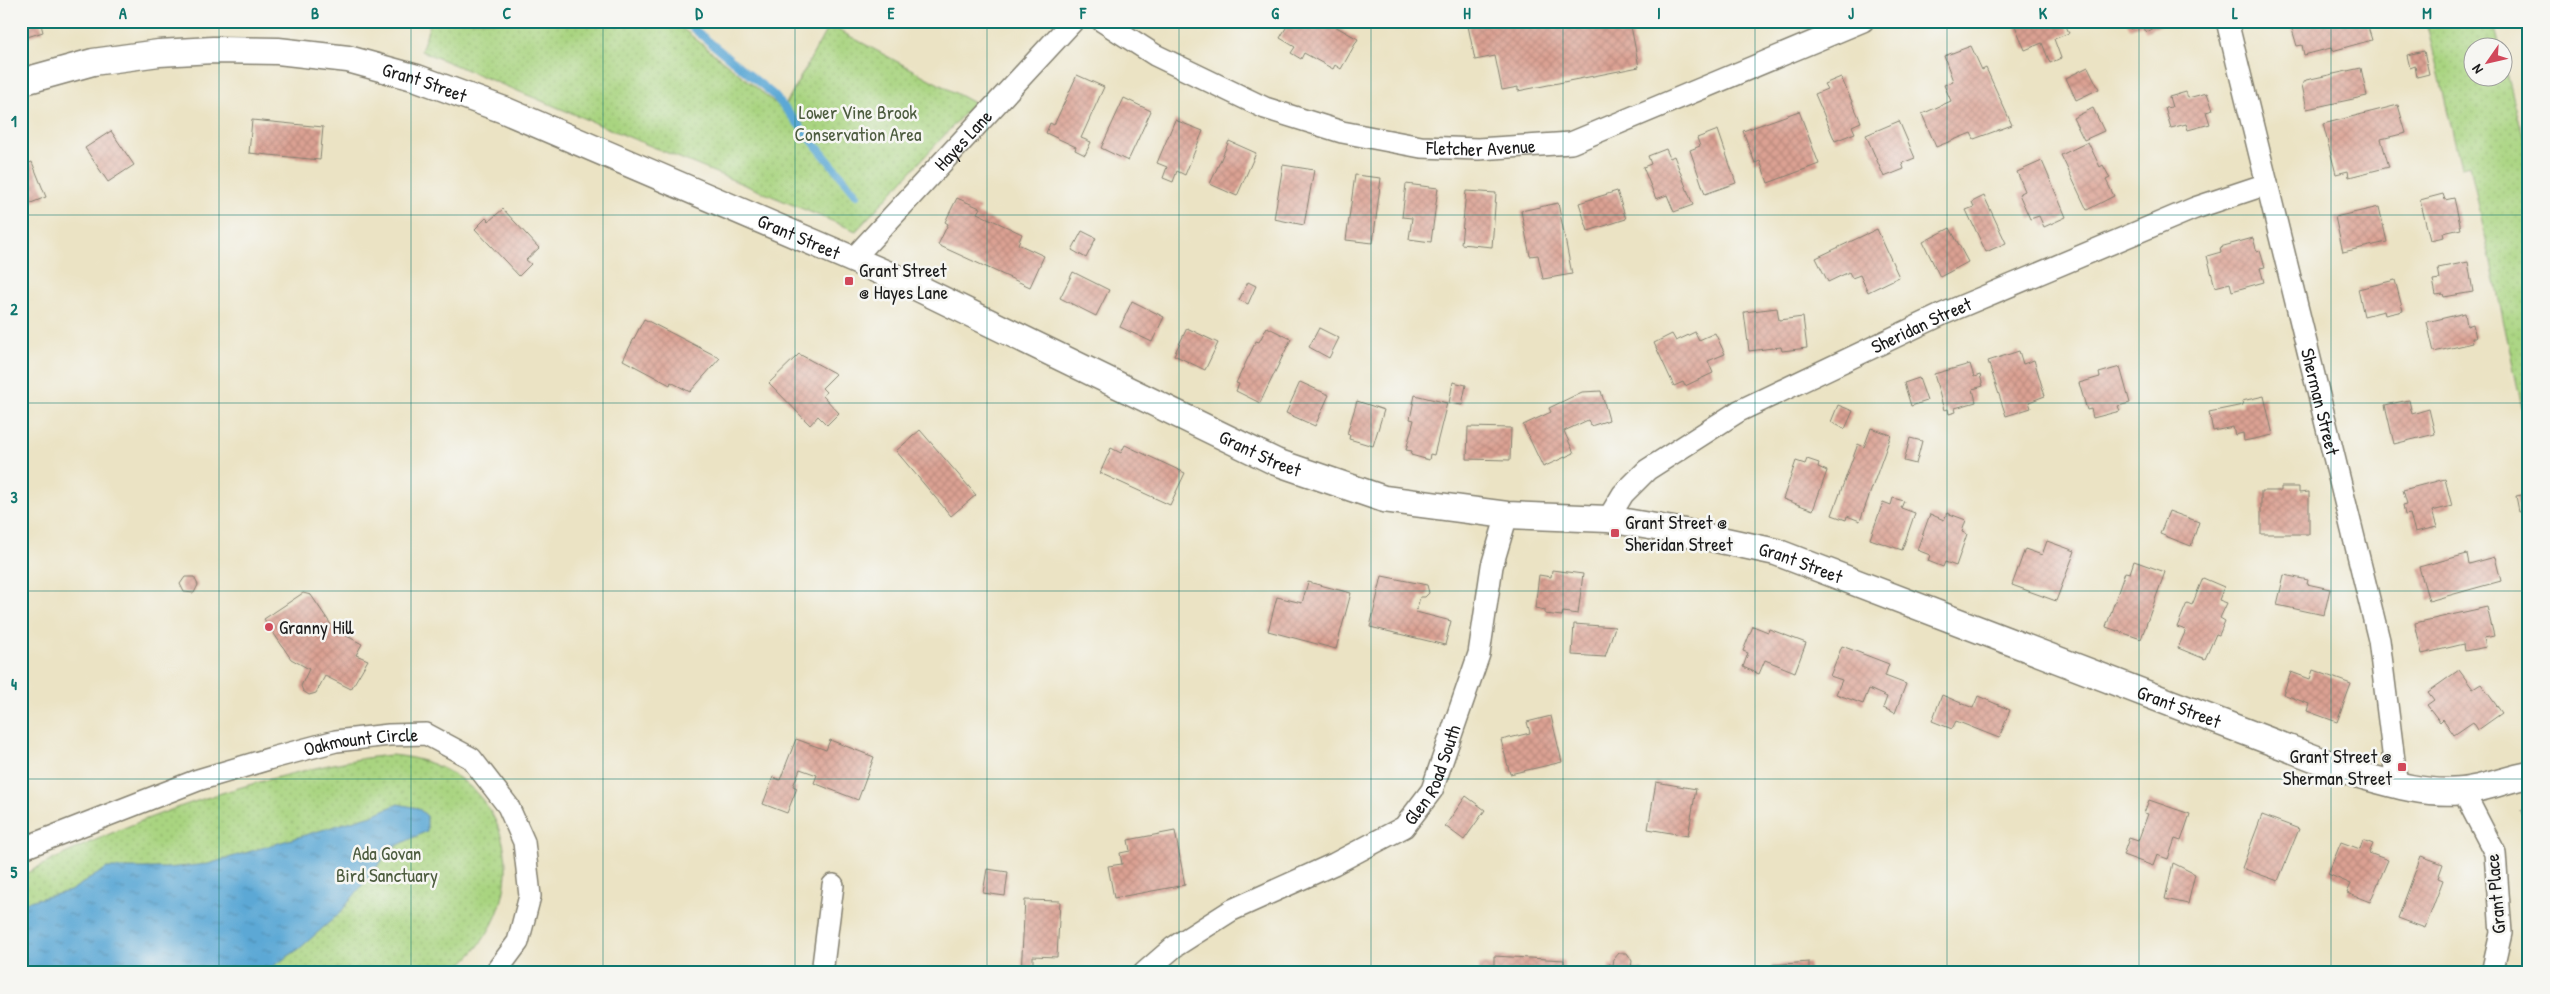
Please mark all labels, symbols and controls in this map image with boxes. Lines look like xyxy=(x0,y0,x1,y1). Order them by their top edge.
text: A xyxy=(119,2,127,24)
text: B xyxy=(311,2,319,24)
text: C xyxy=(503,2,512,24)
text: D xyxy=(695,2,703,24)
text: E xyxy=(887,2,895,24)
text: F xyxy=(1079,2,1087,24)
text: G xyxy=(1271,2,1279,24)
text: H xyxy=(1463,2,1471,24)
text: I xyxy=(1657,2,1661,24)
text: J xyxy=(1848,2,1854,24)
text: K xyxy=(2039,2,2048,24)
text: L xyxy=(2232,2,2238,24)
text: M xyxy=(2422,2,2432,24)
north arrow xyxy=(2462,38,2512,88)
street label: Grant Street xyxy=(380,56,471,108)
text: N xyxy=(2467,61,2487,78)
park label: Lower Vine Brook Conservation Area xyxy=(795,99,922,147)
street label: Hayes Lane xyxy=(928,104,998,176)
text: 1 xyxy=(11,110,17,132)
street label: Fletcher Avenue xyxy=(1425,132,1537,162)
street label: Grant Street xyxy=(754,207,845,266)
place label: Grant Street @ Hayes Lane xyxy=(859,257,949,305)
marker: Grant Street @ Hayes Lane xyxy=(843,275,855,287)
street label: Sheridan Street xyxy=(1867,290,1976,359)
text: 2 xyxy=(10,298,18,320)
street label: Sherman Street xyxy=(2295,346,2346,458)
street label: Grant Street xyxy=(1215,423,1305,483)
text: 3 xyxy=(10,486,18,508)
place label: Grant Street @ Sheridan Street xyxy=(1625,509,1733,557)
marker: Grant Street @ Sheridan Street xyxy=(1609,527,1621,539)
street label: Grant Street xyxy=(1756,536,1847,590)
place label: Granny Hill xyxy=(279,614,355,640)
marker: Granny Hill xyxy=(263,621,275,633)
text: 4 xyxy=(11,673,17,695)
street label: Grant Street xyxy=(2133,679,2225,734)
street label: Oakmount Circle xyxy=(301,721,419,762)
street label: Glen Road South xyxy=(1397,721,1467,830)
place label: Grant Street @ Sherman Street xyxy=(2283,743,2392,791)
marker: Grant Street @ Sherman Street xyxy=(2396,761,2408,773)
park label: Ada Govan Bird Sanctuary xyxy=(336,840,438,888)
street label: Grant Place xyxy=(2479,853,2511,935)
text: 5 xyxy=(11,861,18,883)

